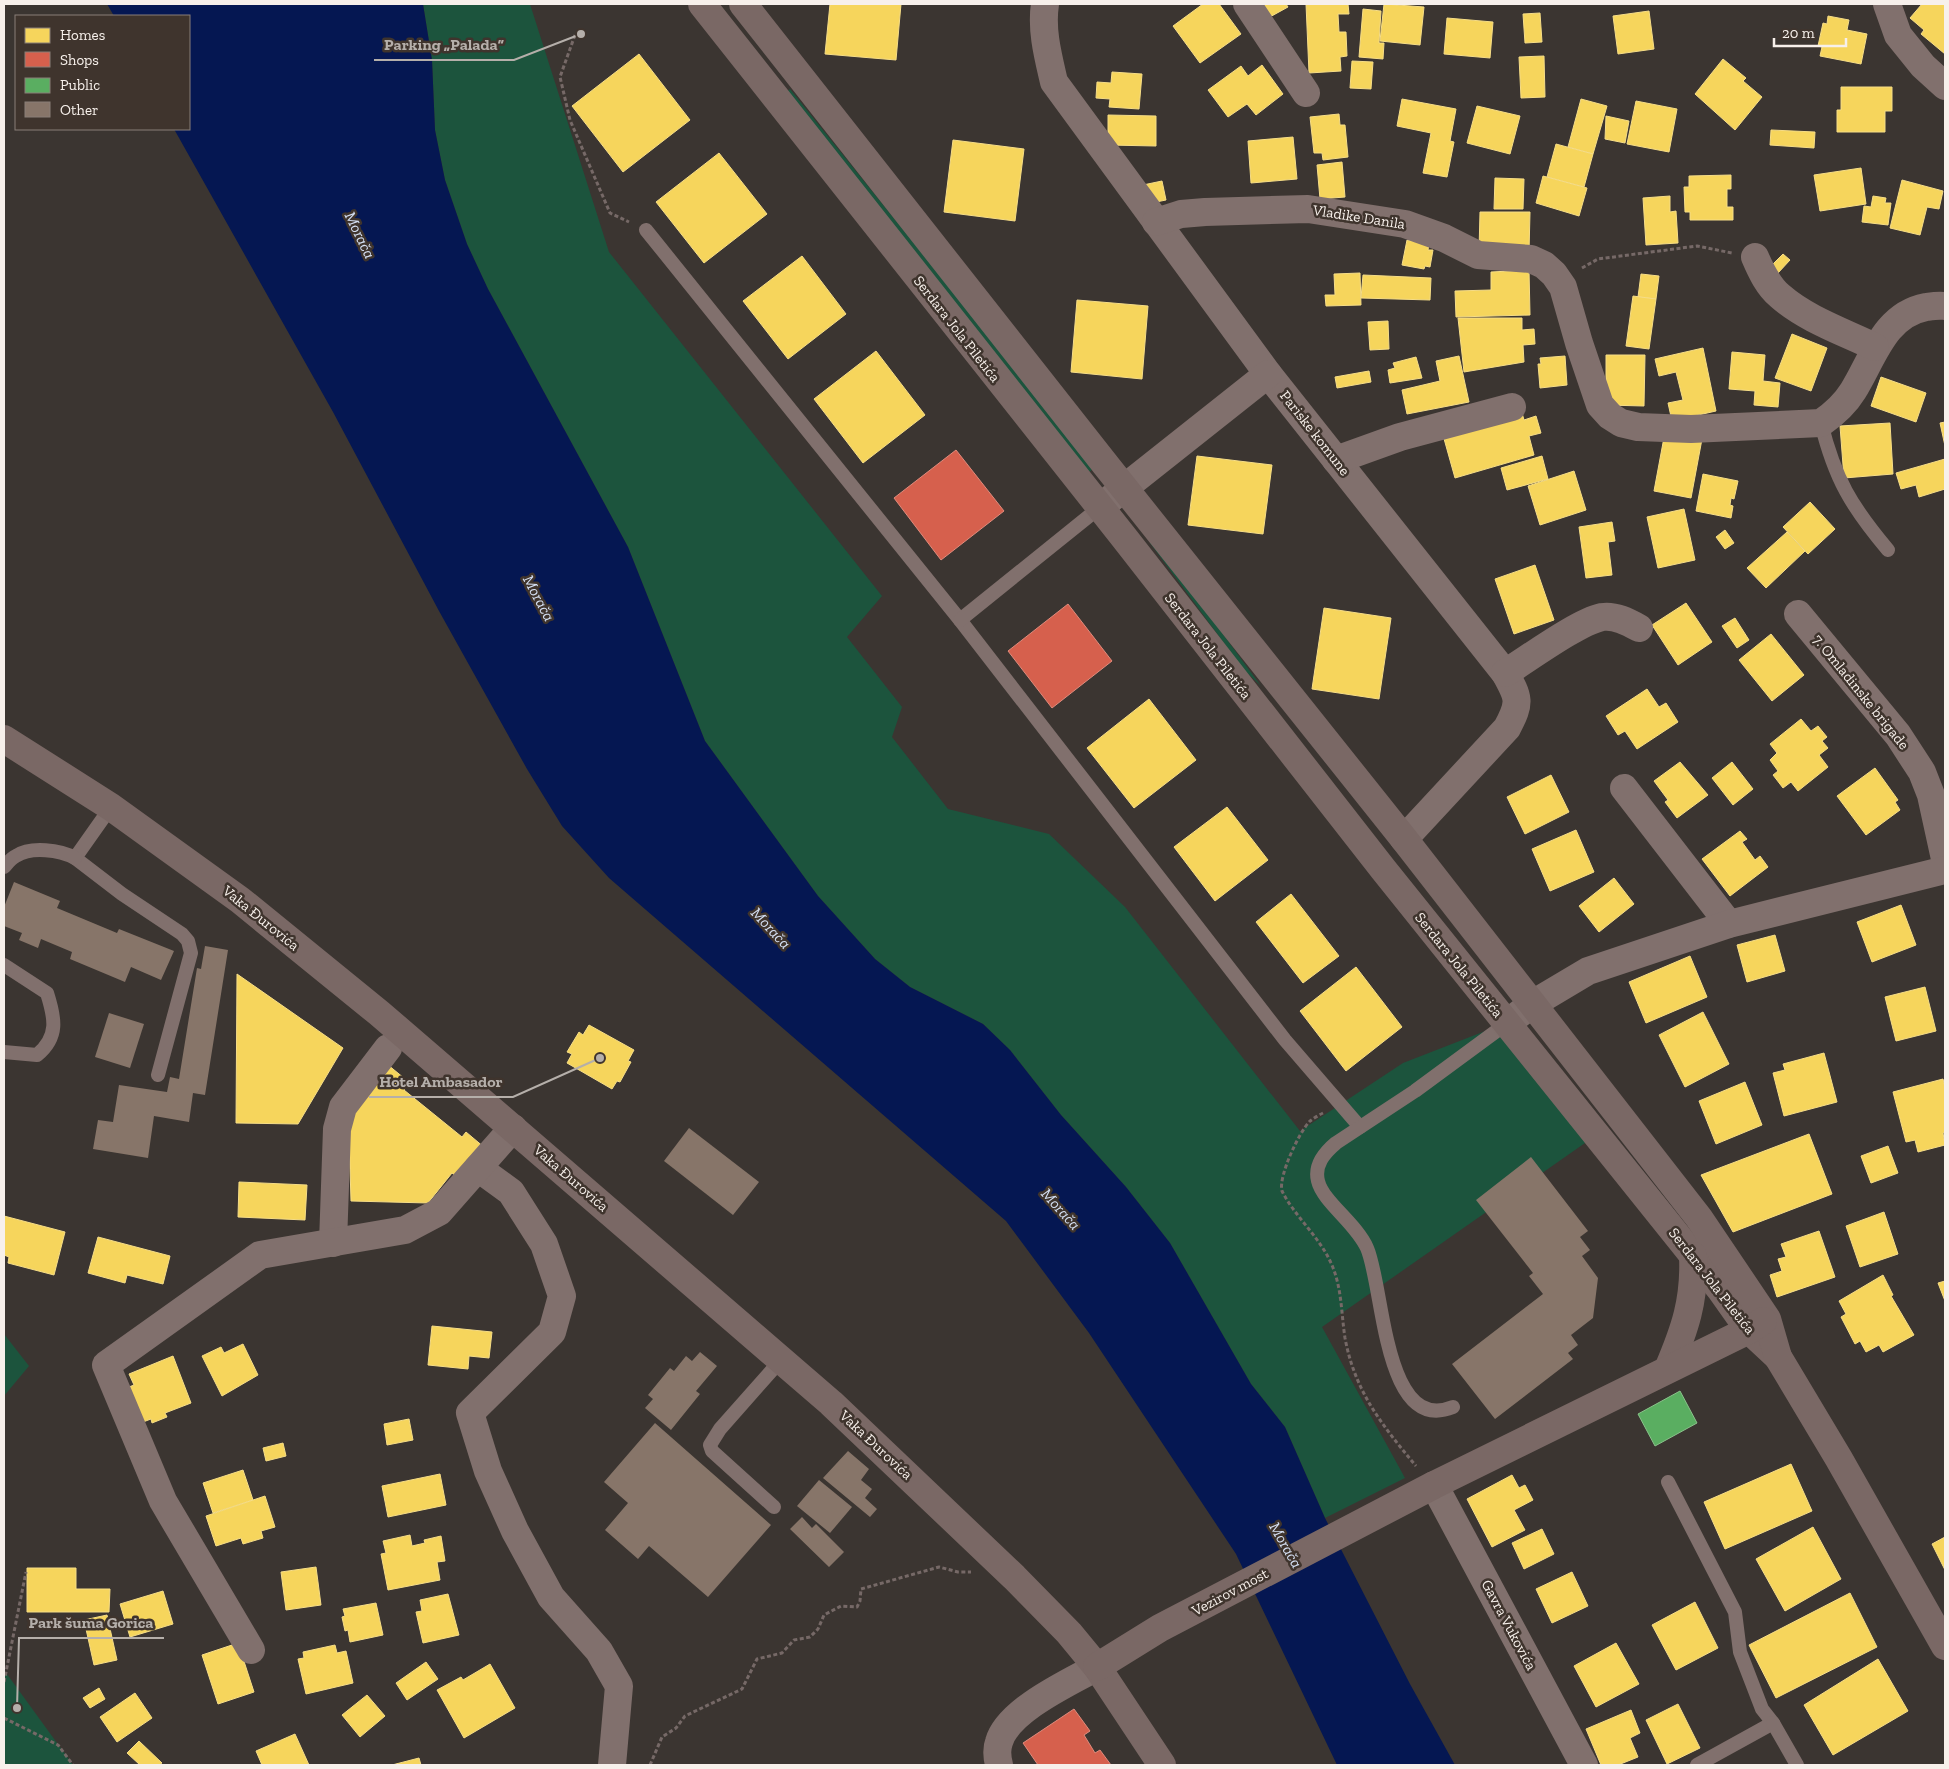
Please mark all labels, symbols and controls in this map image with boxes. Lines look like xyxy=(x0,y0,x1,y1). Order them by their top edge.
legend xyxy=(15,15,190,130)
scale bar xyxy=(1774,15,1846,47)
text: 20 m xyxy=(1782,24,1815,42)
text: Homes xyxy=(60,26,105,44)
callout: Parking „Palada“ xyxy=(374,29,514,60)
text: Parking „Palada“ xyxy=(384,35,504,54)
text: Shops xyxy=(60,51,99,69)
text: Public xyxy=(60,76,100,94)
text: Other xyxy=(60,101,98,119)
street label: Vladike Danila xyxy=(1311,201,1406,233)
water label: Morača xyxy=(341,209,379,261)
street label: Serdara Jola Piletića xyxy=(910,272,1004,386)
street label: Pariske komune xyxy=(1276,387,1354,479)
water label: Morača xyxy=(519,572,559,624)
street label: Serdara Jola Piletića xyxy=(1161,589,1255,703)
street label: 7. Omladinske brigade xyxy=(1809,631,1913,753)
street label: Vaka Đurovića xyxy=(218,881,303,954)
water label: Morača xyxy=(747,903,795,953)
street label: Serdara Jola Piletića xyxy=(1411,909,1507,1021)
callout: Hotel Ambasador xyxy=(369,1066,513,1097)
text: Hotel Ambasador xyxy=(379,1072,503,1091)
street label: Vaka Đurovića xyxy=(529,1140,612,1215)
water label: Morača xyxy=(1037,1184,1085,1234)
street label: Serdara Jola Piletića xyxy=(1665,1224,1759,1338)
street label: Vaka Đurovića xyxy=(835,1406,916,1483)
water label: Morača xyxy=(1265,1519,1307,1571)
street label: Vezirov most xyxy=(1188,1564,1272,1620)
street label: Gavra Vukovića xyxy=(1478,1577,1540,1673)
callout: Park šuma Gorica xyxy=(19,1607,164,1638)
text: Park šuma Gorica xyxy=(29,1613,153,1632)

